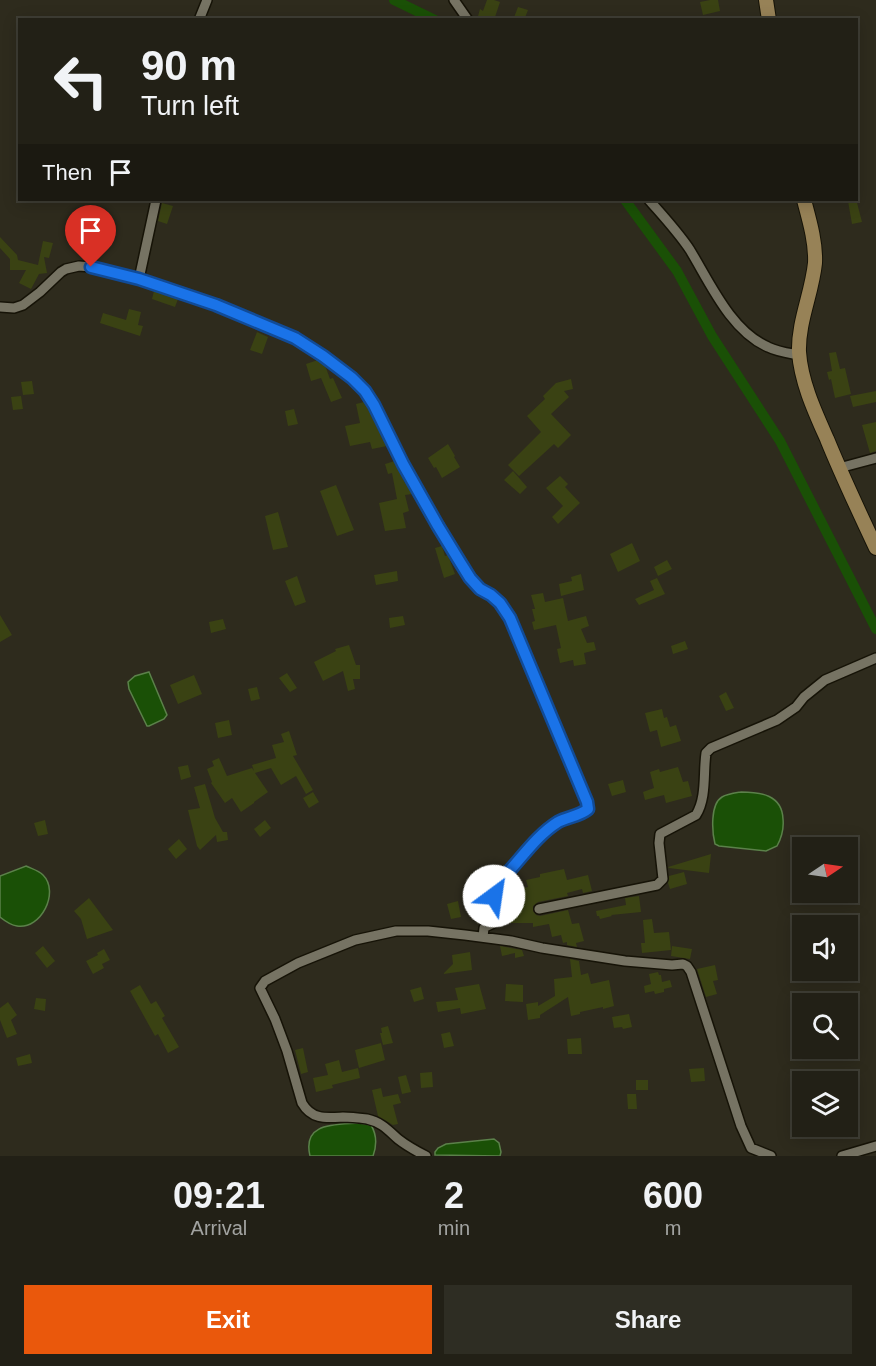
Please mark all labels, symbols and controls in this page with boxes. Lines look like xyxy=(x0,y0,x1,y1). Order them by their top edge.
icon: left xyxy=(42,42,120,120)
text: 90 m xyxy=(141,42,237,89)
text: Turn left xyxy=(141,91,239,121)
icon: arrive xyxy=(104,156,137,189)
text: Then xyxy=(42,160,92,185)
pin xyxy=(65,205,116,267)
icon: arrive xyxy=(74,214,107,247)
north arrow xyxy=(792,837,858,903)
map controls xyxy=(792,837,858,1137)
position arrow xyxy=(462,864,526,928)
button: sound xyxy=(792,915,858,981)
button: search xyxy=(792,993,858,1059)
button: layers xyxy=(792,1071,858,1137)
text: 09:21 xyxy=(173,1175,265,1216)
text: 2 xyxy=(444,1175,464,1216)
text: 600 xyxy=(643,1175,703,1216)
text: Arrival xyxy=(191,1217,247,1239)
text: min xyxy=(438,1217,470,1239)
text: m xyxy=(665,1217,681,1239)
button: Exit xyxy=(24,1285,432,1354)
button: Share xyxy=(444,1285,852,1354)

